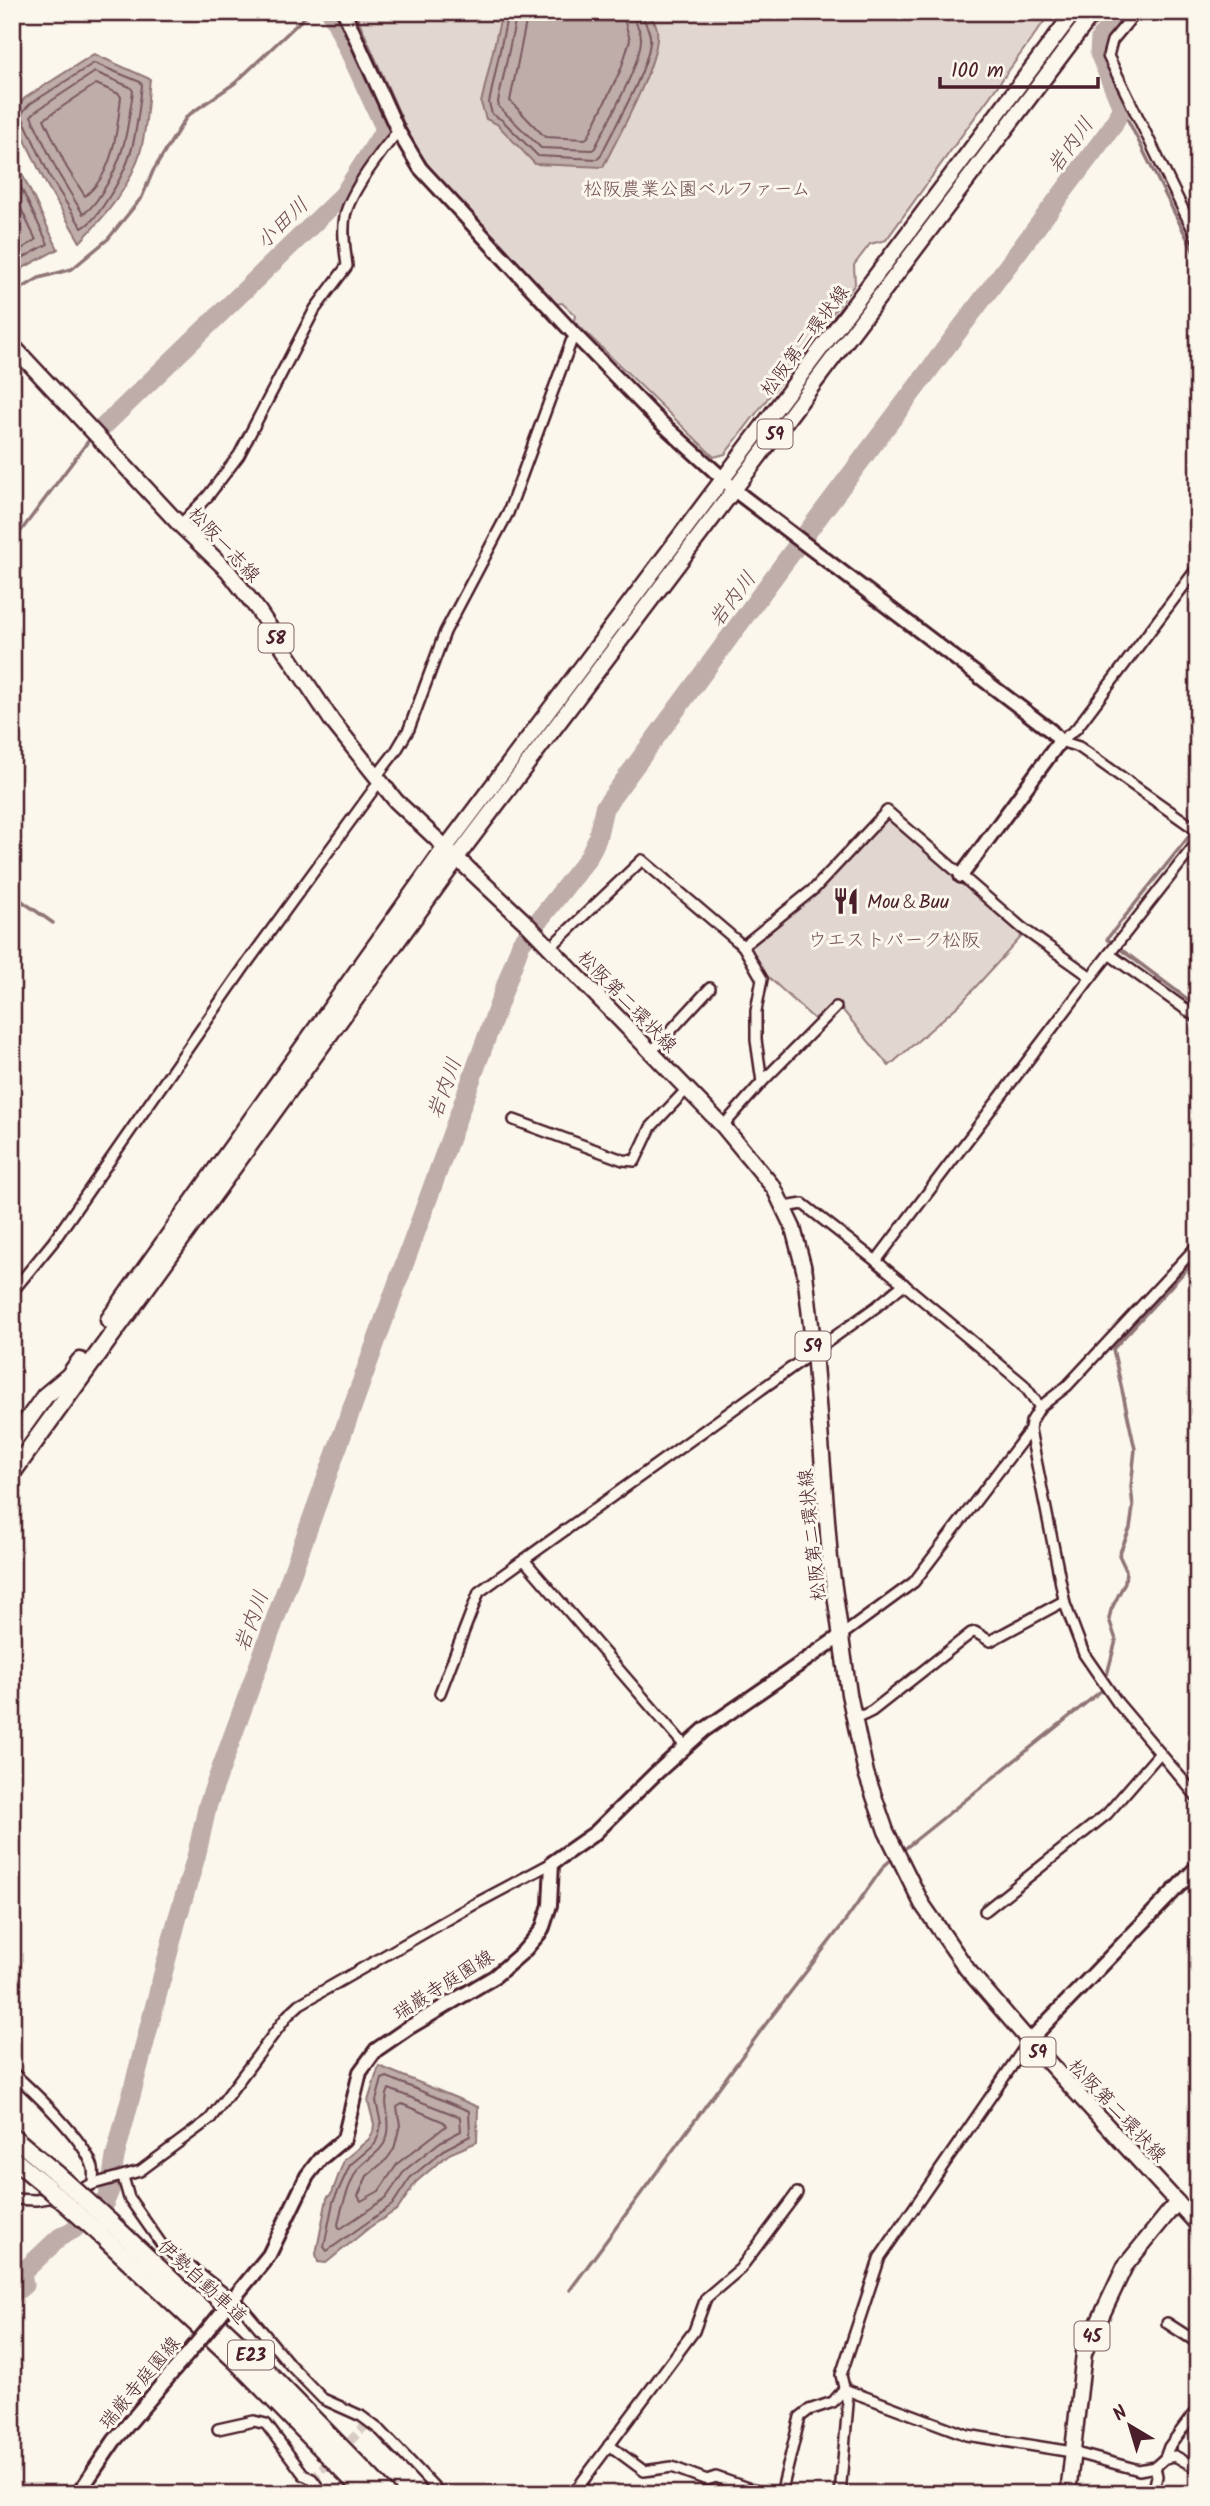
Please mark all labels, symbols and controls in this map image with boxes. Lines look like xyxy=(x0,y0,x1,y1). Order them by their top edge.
scale bar xyxy=(940,46,1098,90)
text: 100 m xyxy=(951,55,1004,88)
water label: 岩内川 xyxy=(1039,111,1103,181)
park label: 松阪農業公園ベルファーム xyxy=(583,175,811,205)
water label: 小田川 xyxy=(249,190,317,258)
street label: 松阪第二環状線 xyxy=(754,279,858,403)
road number: 59 xyxy=(758,420,792,448)
street label: 松阪一志線 xyxy=(180,500,267,590)
water label: 岩内川 xyxy=(701,565,765,635)
road number: 58 xyxy=(258,624,294,652)
restaurant icon: Mou＆Buu xyxy=(831,886,861,916)
place label: Mou＆Buu xyxy=(867,888,949,918)
park label: ウエストパーク松阪 xyxy=(808,926,980,956)
street label: 松阪第二環状線 xyxy=(570,944,684,1061)
water label: 岩内川 xyxy=(419,1053,472,1124)
road number: 59 xyxy=(796,1331,830,1360)
street label: 松阪第二環状線 xyxy=(791,1467,835,1603)
water label: 岩内川 xyxy=(226,1586,279,1657)
street label: 瑞巌寺庭園線 xyxy=(388,1943,500,2029)
road number: 59 xyxy=(1020,2038,1056,2066)
street label: 松阪第二環状線 xyxy=(1060,2052,1173,2170)
street label: 伊勢自動車道 xyxy=(150,2233,254,2332)
road number: 45 xyxy=(1074,2322,1110,2350)
street label: 瑞厳寺庭園線 xyxy=(92,2330,189,2437)
road number: E23 xyxy=(228,2340,274,2370)
north arrow xyxy=(1094,2390,1164,2460)
text: N xyxy=(1107,2399,1135,2430)

